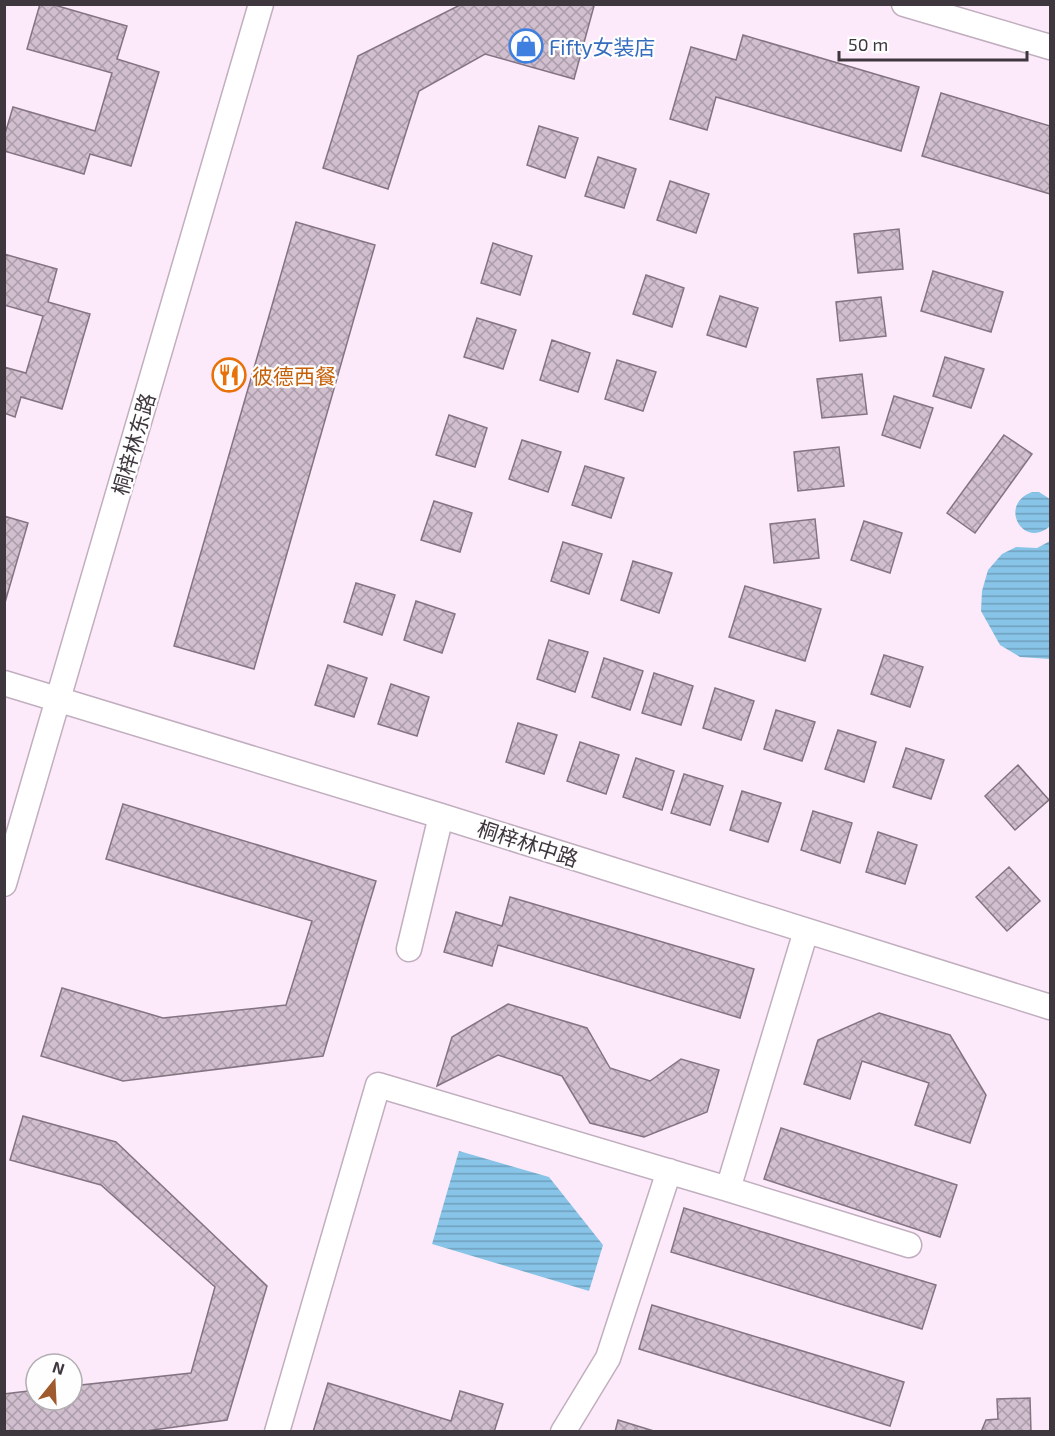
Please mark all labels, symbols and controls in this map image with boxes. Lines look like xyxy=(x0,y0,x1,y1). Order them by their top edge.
scale bar xyxy=(839,24,1026,62)
shop icon: Fifty女装店 xyxy=(508,28,544,64)
text: 50 m xyxy=(848,33,888,55)
place label: Fifty女装店 xyxy=(549,34,656,59)
restaurant icon: 彼德西餐 xyxy=(211,357,247,393)
place label: 彼德西餐 xyxy=(252,363,336,388)
street label: 桐梓林东路 xyxy=(107,390,159,498)
street label: 桐梓林中路 xyxy=(474,815,582,871)
north arrow xyxy=(24,1352,84,1412)
text: N xyxy=(50,1356,67,1378)

